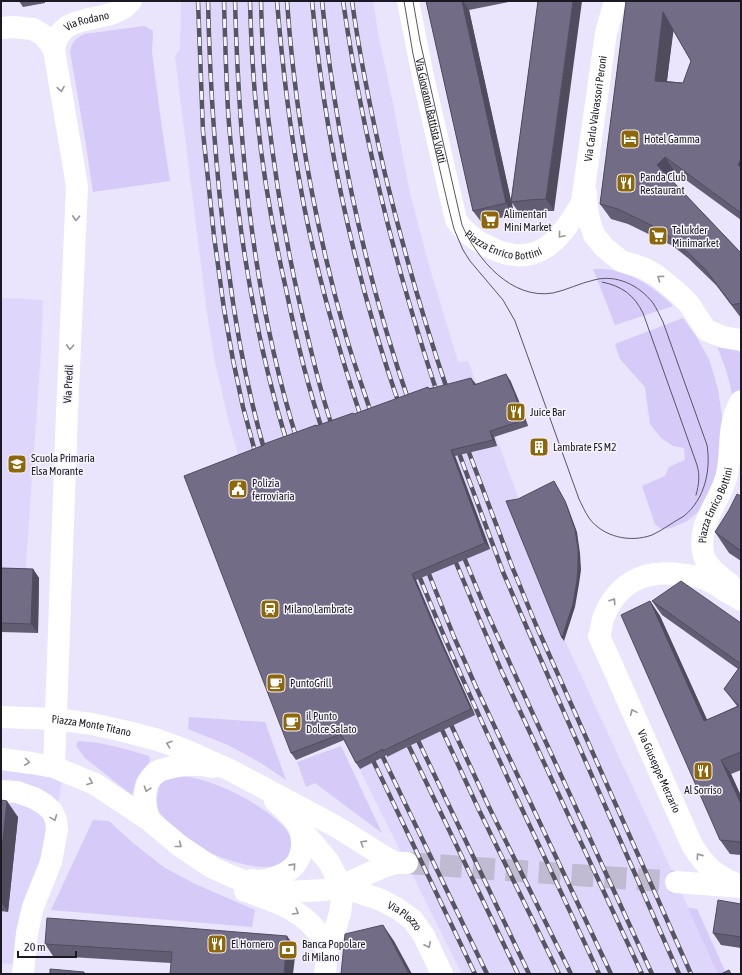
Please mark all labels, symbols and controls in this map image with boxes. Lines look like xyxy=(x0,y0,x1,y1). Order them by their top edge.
street label: Via Rodano xyxy=(62,9,110,33)
street label: Via Carlo Valvassori Peroni xyxy=(582,55,609,162)
street label: Via Giovanni Battista Viotti xyxy=(413,57,449,164)
one-way arrow xyxy=(56,86,64,92)
hotel icon: Hotel Gamma xyxy=(619,128,641,150)
place label: Hotel Gamma xyxy=(644,133,700,145)
place label: Panda Club Restaurant xyxy=(640,171,686,196)
restaurant icon: Panda Club Restaurant xyxy=(615,172,637,194)
place label: Alimentari Mini Market xyxy=(504,208,552,233)
supermarket icon: Alimentari Mini Market xyxy=(479,209,501,231)
one-way arrow xyxy=(71,215,80,221)
place label: Talukder Minimarket xyxy=(672,224,719,249)
supermarket icon: Talukder Minimarket xyxy=(647,225,669,247)
street label: Piazza Enrico Bottini xyxy=(463,228,544,261)
one-way arrow xyxy=(558,230,565,237)
one-way arrow xyxy=(657,276,664,283)
one-way arrow xyxy=(65,344,74,350)
street label: Via Predil xyxy=(61,364,75,404)
restaurant icon: Juice Bar xyxy=(505,401,527,423)
place label: Juice Bar xyxy=(530,406,566,418)
building icon: Lambrate FS M2 xyxy=(528,436,550,458)
place label: Lambrate FS M2 xyxy=(553,441,616,453)
place label: Scuola Primaria Elsa Morante xyxy=(31,452,95,477)
school or university icon: Scuola Primaria Elsa Morante xyxy=(6,453,28,475)
street label: Piazza Enrico Bottini xyxy=(696,466,734,544)
place label: Polizia ferroviaria xyxy=(252,477,295,502)
public building icon: Polizia ferroviaria xyxy=(227,478,249,500)
station icon: Milano Lambrate xyxy=(259,598,281,620)
one-way arrow xyxy=(608,598,615,605)
place label: Milano Lambrate xyxy=(284,603,353,615)
cafe icon: PuntoGrill xyxy=(265,672,287,694)
place label: PuntoGrill xyxy=(290,677,332,689)
one-way arrow xyxy=(630,709,638,717)
place label: il Punto Dolce Salato xyxy=(306,710,357,735)
cafe icon: il Punto Dolce Salato xyxy=(281,711,303,733)
street label: Piazza Monte Titano xyxy=(51,713,133,739)
street label: Via Giuseppe Merzario xyxy=(635,728,683,815)
one-way arrow xyxy=(165,740,172,748)
one-way arrow xyxy=(24,757,31,766)
restaurant icon: Al Sorriso xyxy=(692,760,714,782)
one-way arrow xyxy=(85,777,93,785)
place label: Al Sorriso xyxy=(684,784,722,796)
one-way arrow xyxy=(143,785,152,792)
one-way arrow xyxy=(50,814,58,821)
one-way arrow xyxy=(174,840,181,847)
one-way arrow xyxy=(360,840,367,848)
one-way arrow xyxy=(696,853,704,860)
one-way arrow xyxy=(288,863,296,871)
street label: Via Plezzo xyxy=(385,899,424,933)
one-way arrow xyxy=(292,908,299,915)
scale bar xyxy=(18,933,76,959)
restaurant icon: El Hornero xyxy=(206,933,228,955)
place label: El Hornero xyxy=(231,938,274,950)
place label: Banca Popolare di Milano xyxy=(302,938,365,963)
bank icon: Banca Popolare di Milano xyxy=(277,939,299,961)
text: 20 m xyxy=(24,940,46,954)
one-way arrow xyxy=(423,940,431,948)

